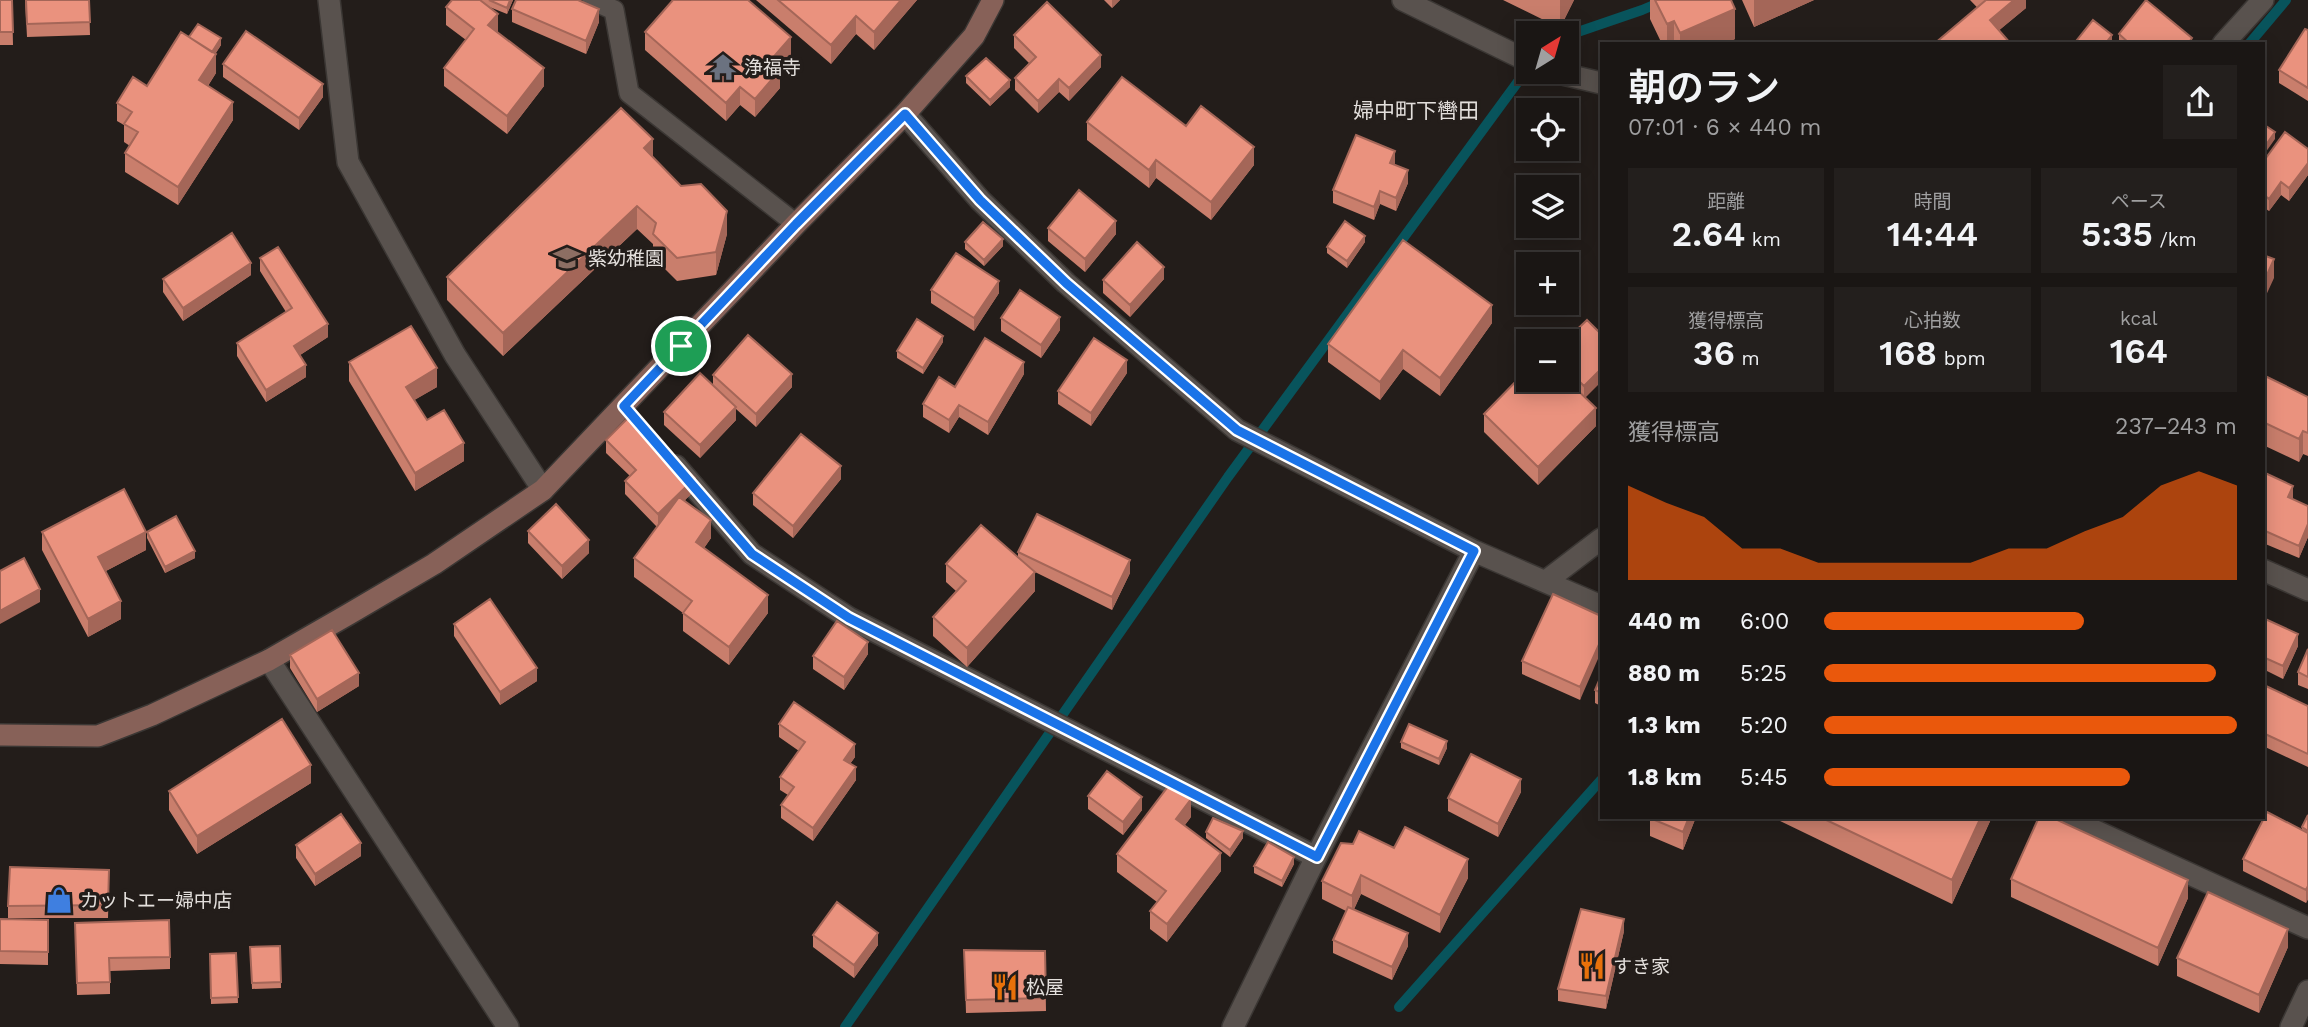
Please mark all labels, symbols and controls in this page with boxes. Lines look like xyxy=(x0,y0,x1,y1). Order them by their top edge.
north arrow xyxy=(1516,21,1578,84)
map controls xyxy=(1516,21,1579,392)
temple icon: 浄福寺 xyxy=(708,52,738,82)
place label: 浄福寺 xyxy=(744,56,801,79)
button: share xyxy=(2163,65,2237,139)
text: 朝のラン xyxy=(1628,66,1780,110)
district label: 婦中町下轡田 xyxy=(1353,98,1479,123)
button: locate xyxy=(1516,98,1579,161)
text: 07:01 · 6 × 440 m xyxy=(1628,114,1821,141)
button: layers xyxy=(1516,175,1579,238)
text: 距離 xyxy=(1707,190,1745,213)
text: 時間 xyxy=(1913,190,1952,213)
text: ペース xyxy=(2111,190,2167,213)
text: 2.64 xyxy=(1672,213,1745,255)
text: 14:44 xyxy=(1887,213,1978,255)
text: 5:35 xyxy=(2081,213,2153,255)
text: km xyxy=(1745,228,1781,251)
text: /km xyxy=(2153,228,2197,251)
school or university icon: 紫幼稚園 xyxy=(552,243,582,273)
place label: 紫幼稚園 xyxy=(588,247,664,270)
button: + xyxy=(1516,252,1579,315)
text: kcal xyxy=(2120,307,2158,330)
text: 獲得標高 xyxy=(1688,309,1764,332)
text: 心拍数 xyxy=(1904,309,1961,332)
pin xyxy=(651,316,711,376)
icon: arrive xyxy=(662,327,700,365)
button: − xyxy=(1516,329,1579,392)
text: 164 xyxy=(2110,330,2168,372)
text: 36 xyxy=(1693,332,1735,374)
text: 168 xyxy=(1879,332,1937,374)
text: m xyxy=(1735,347,1760,370)
text: bpm xyxy=(1937,347,1986,370)
text: 237–243 m xyxy=(2115,413,2237,440)
text: 獲得標高 xyxy=(1628,419,1720,446)
text: 440 m xyxy=(1628,608,1701,635)
text: 6:00 xyxy=(1740,608,1789,635)
text: 880 m xyxy=(1628,660,1700,687)
text: 5:25 xyxy=(1740,660,1787,687)
text: 1.3 km xyxy=(1628,712,1701,739)
text: 5:20 xyxy=(1740,712,1788,739)
text: 1.8 km xyxy=(1628,764,1702,791)
text: 5:45 xyxy=(1740,764,1788,791)
shop icon: カットエー婦中店 xyxy=(44,885,74,915)
place label: カットエー婦中店 xyxy=(80,889,232,912)
restaurant icon: すき家 xyxy=(1577,951,1607,981)
place label: すき家 xyxy=(1613,955,1670,978)
restaurant icon: 松屋 xyxy=(990,972,1020,1002)
place label: 松屋 xyxy=(1026,976,1064,999)

